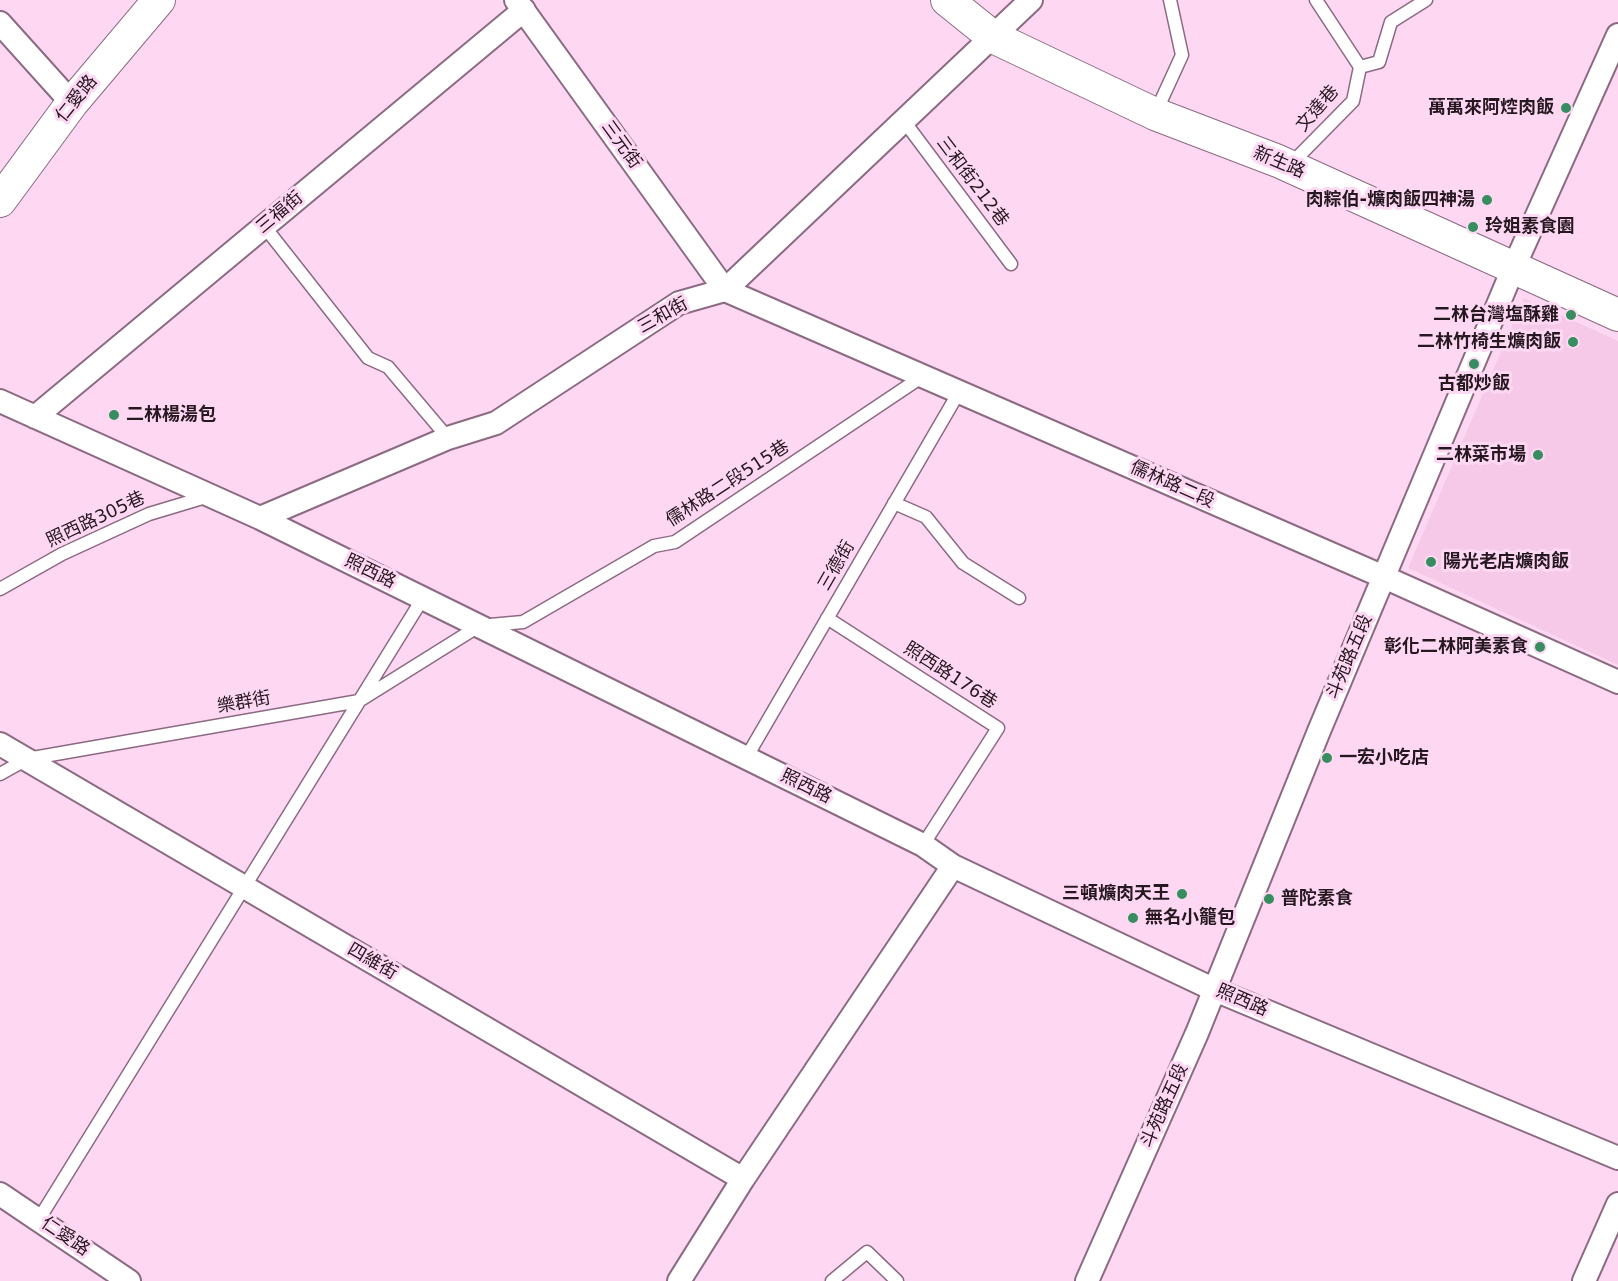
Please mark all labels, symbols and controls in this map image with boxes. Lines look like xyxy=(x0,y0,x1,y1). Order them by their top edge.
street label: 仁愛路 xyxy=(52,71,102,127)
street label: 文達巷 xyxy=(1292,82,1344,136)
place label: 萬萬來阿焢肉飯 xyxy=(1428,97,1554,119)
marker: 萬萬來阿焢肉飯 xyxy=(1559,101,1573,115)
street label: 三元街 xyxy=(596,117,646,173)
street label: 三和街212巷 xyxy=(931,133,1013,231)
street label: 新生路 xyxy=(1250,143,1308,183)
street label: 三福街 xyxy=(252,187,308,239)
place label: 肉粽伯-爌肉飯四神湯 xyxy=(1306,189,1475,211)
marker: 肉粽伯-爌肉飯四神湯 xyxy=(1480,193,1494,207)
place label: 玲姐素食園 xyxy=(1485,216,1575,238)
marker: 玲姐素食園 xyxy=(1466,220,1480,234)
street label: 三和街 xyxy=(634,293,692,339)
place label: 二林台灣塩酥雞 xyxy=(1433,304,1559,326)
marker: 二林台灣塩酥雞 xyxy=(1564,308,1578,322)
place label: 二林竹椅生爌肉飯 xyxy=(1417,331,1561,353)
marker: 二林竹椅生爌肉飯 xyxy=(1566,335,1580,349)
marker: 古都炒飯 xyxy=(1467,357,1481,371)
place label: 古都炒飯 xyxy=(1438,373,1510,395)
place label: 二林楊湯包 xyxy=(126,404,216,426)
marker: 二林楊湯包 xyxy=(107,408,121,422)
street label: 儒林路二段515巷 xyxy=(662,436,794,532)
place label: 二林菜市場 xyxy=(1436,444,1526,466)
marker: 二林菜市場 xyxy=(1531,448,1545,462)
street label: 儒林路二段 xyxy=(1126,457,1218,513)
street label: 照西路305巷 xyxy=(43,488,149,552)
street label: 三德街 xyxy=(814,537,860,595)
street label: 照西路 xyxy=(341,550,399,594)
place label: 陽光老店爌肉飯 xyxy=(1443,551,1569,573)
marker: 陽光老店爌肉飯 xyxy=(1424,555,1438,569)
street label: 斗苑路五段 xyxy=(1322,611,1378,703)
place label: 彰化二林阿美素食 xyxy=(1384,636,1528,658)
street label: 照西路176巷 xyxy=(900,638,1000,714)
marker: 彰化二林阿美素食 xyxy=(1533,640,1547,654)
street label: 樂群街 xyxy=(216,688,272,718)
place label: 一宏小吃店 xyxy=(1339,747,1429,769)
marker: 一宏小吃店 xyxy=(1320,751,1334,765)
street label: 照西路 xyxy=(777,765,835,809)
place label: 三頓爌肉天王 xyxy=(1062,883,1170,905)
marker: 三頓爌肉天王 xyxy=(1175,887,1189,901)
place label: 普陀素食 xyxy=(1281,888,1353,910)
marker: 普陀素食 xyxy=(1262,892,1276,906)
place label: 無名小籠包 xyxy=(1145,907,1235,929)
marker: 無名小籠包 xyxy=(1126,911,1140,925)
street label: 四維街 xyxy=(343,939,401,985)
street label: 照西路 xyxy=(1213,981,1271,1021)
street label: 斗苑路五段 xyxy=(1137,1060,1193,1152)
street label: 仁愛路 xyxy=(37,1213,93,1261)

